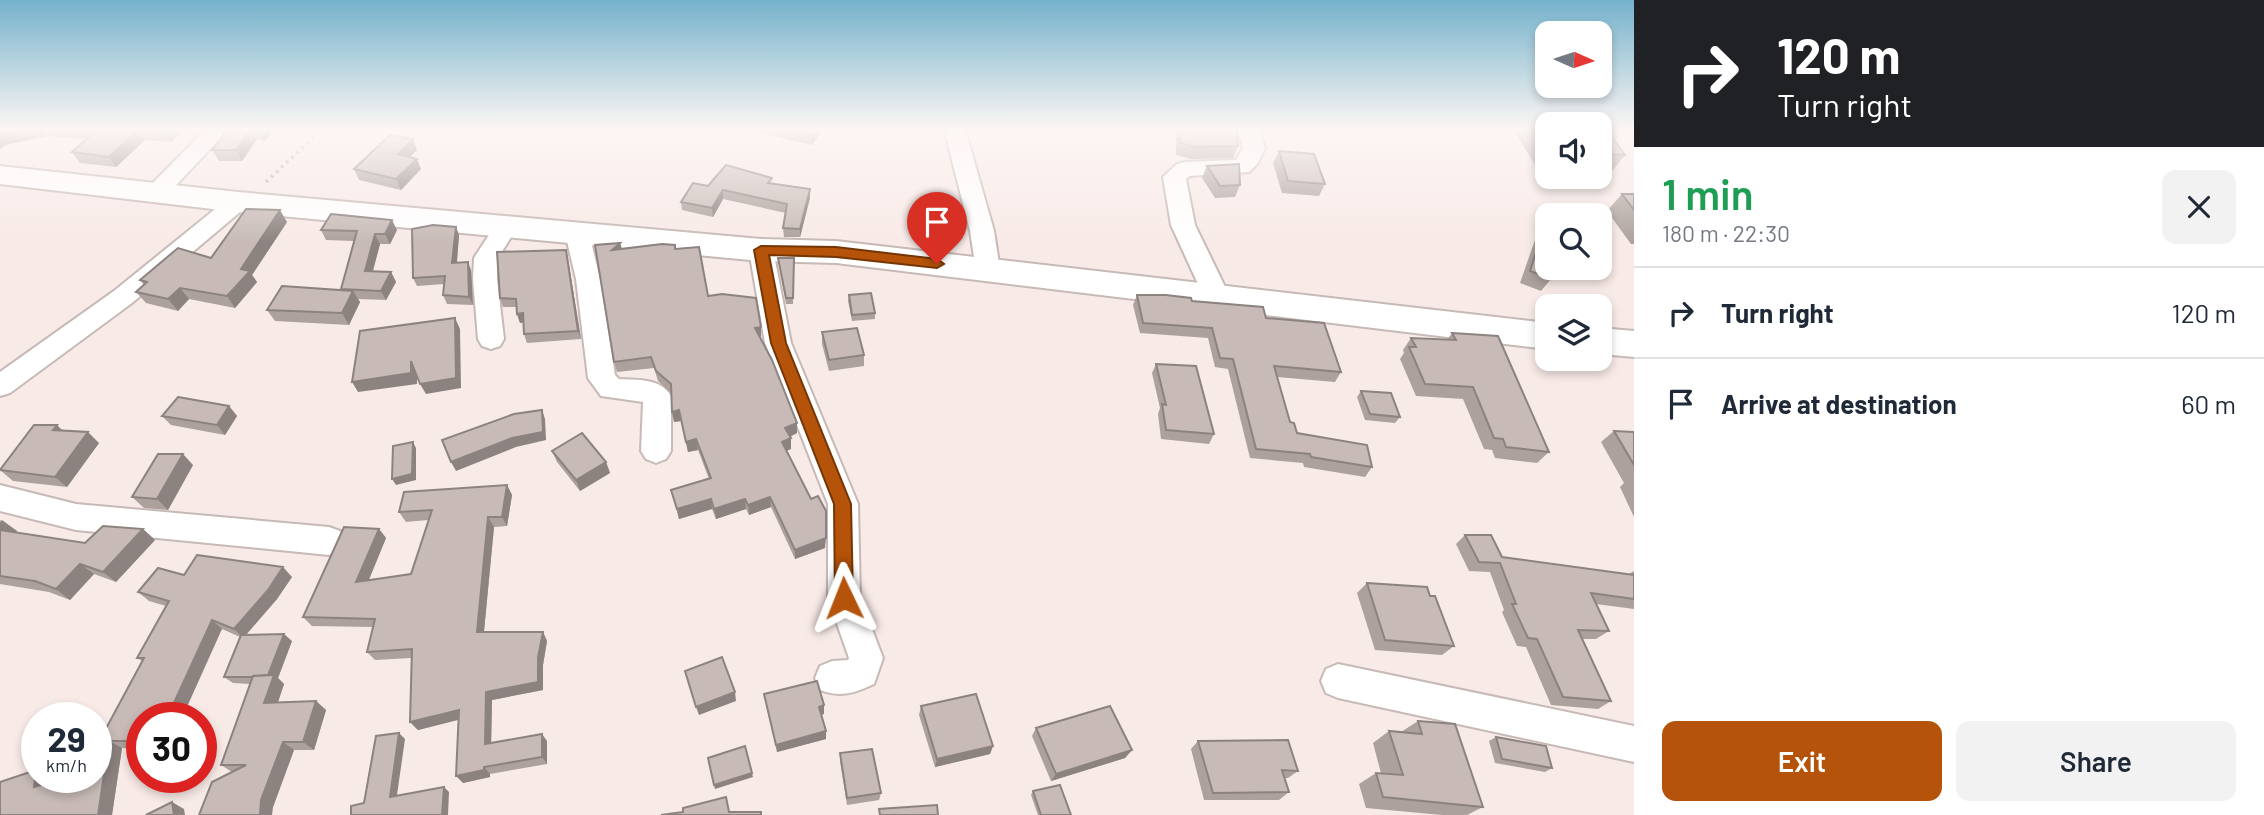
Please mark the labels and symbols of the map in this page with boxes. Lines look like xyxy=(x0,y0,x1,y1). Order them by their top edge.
north arrow xyxy=(1535,21,1612,98)
pin xyxy=(907,192,967,264)
position arrow xyxy=(807,561,881,635)
speed limit sign: 30 xyxy=(126,702,217,793)

